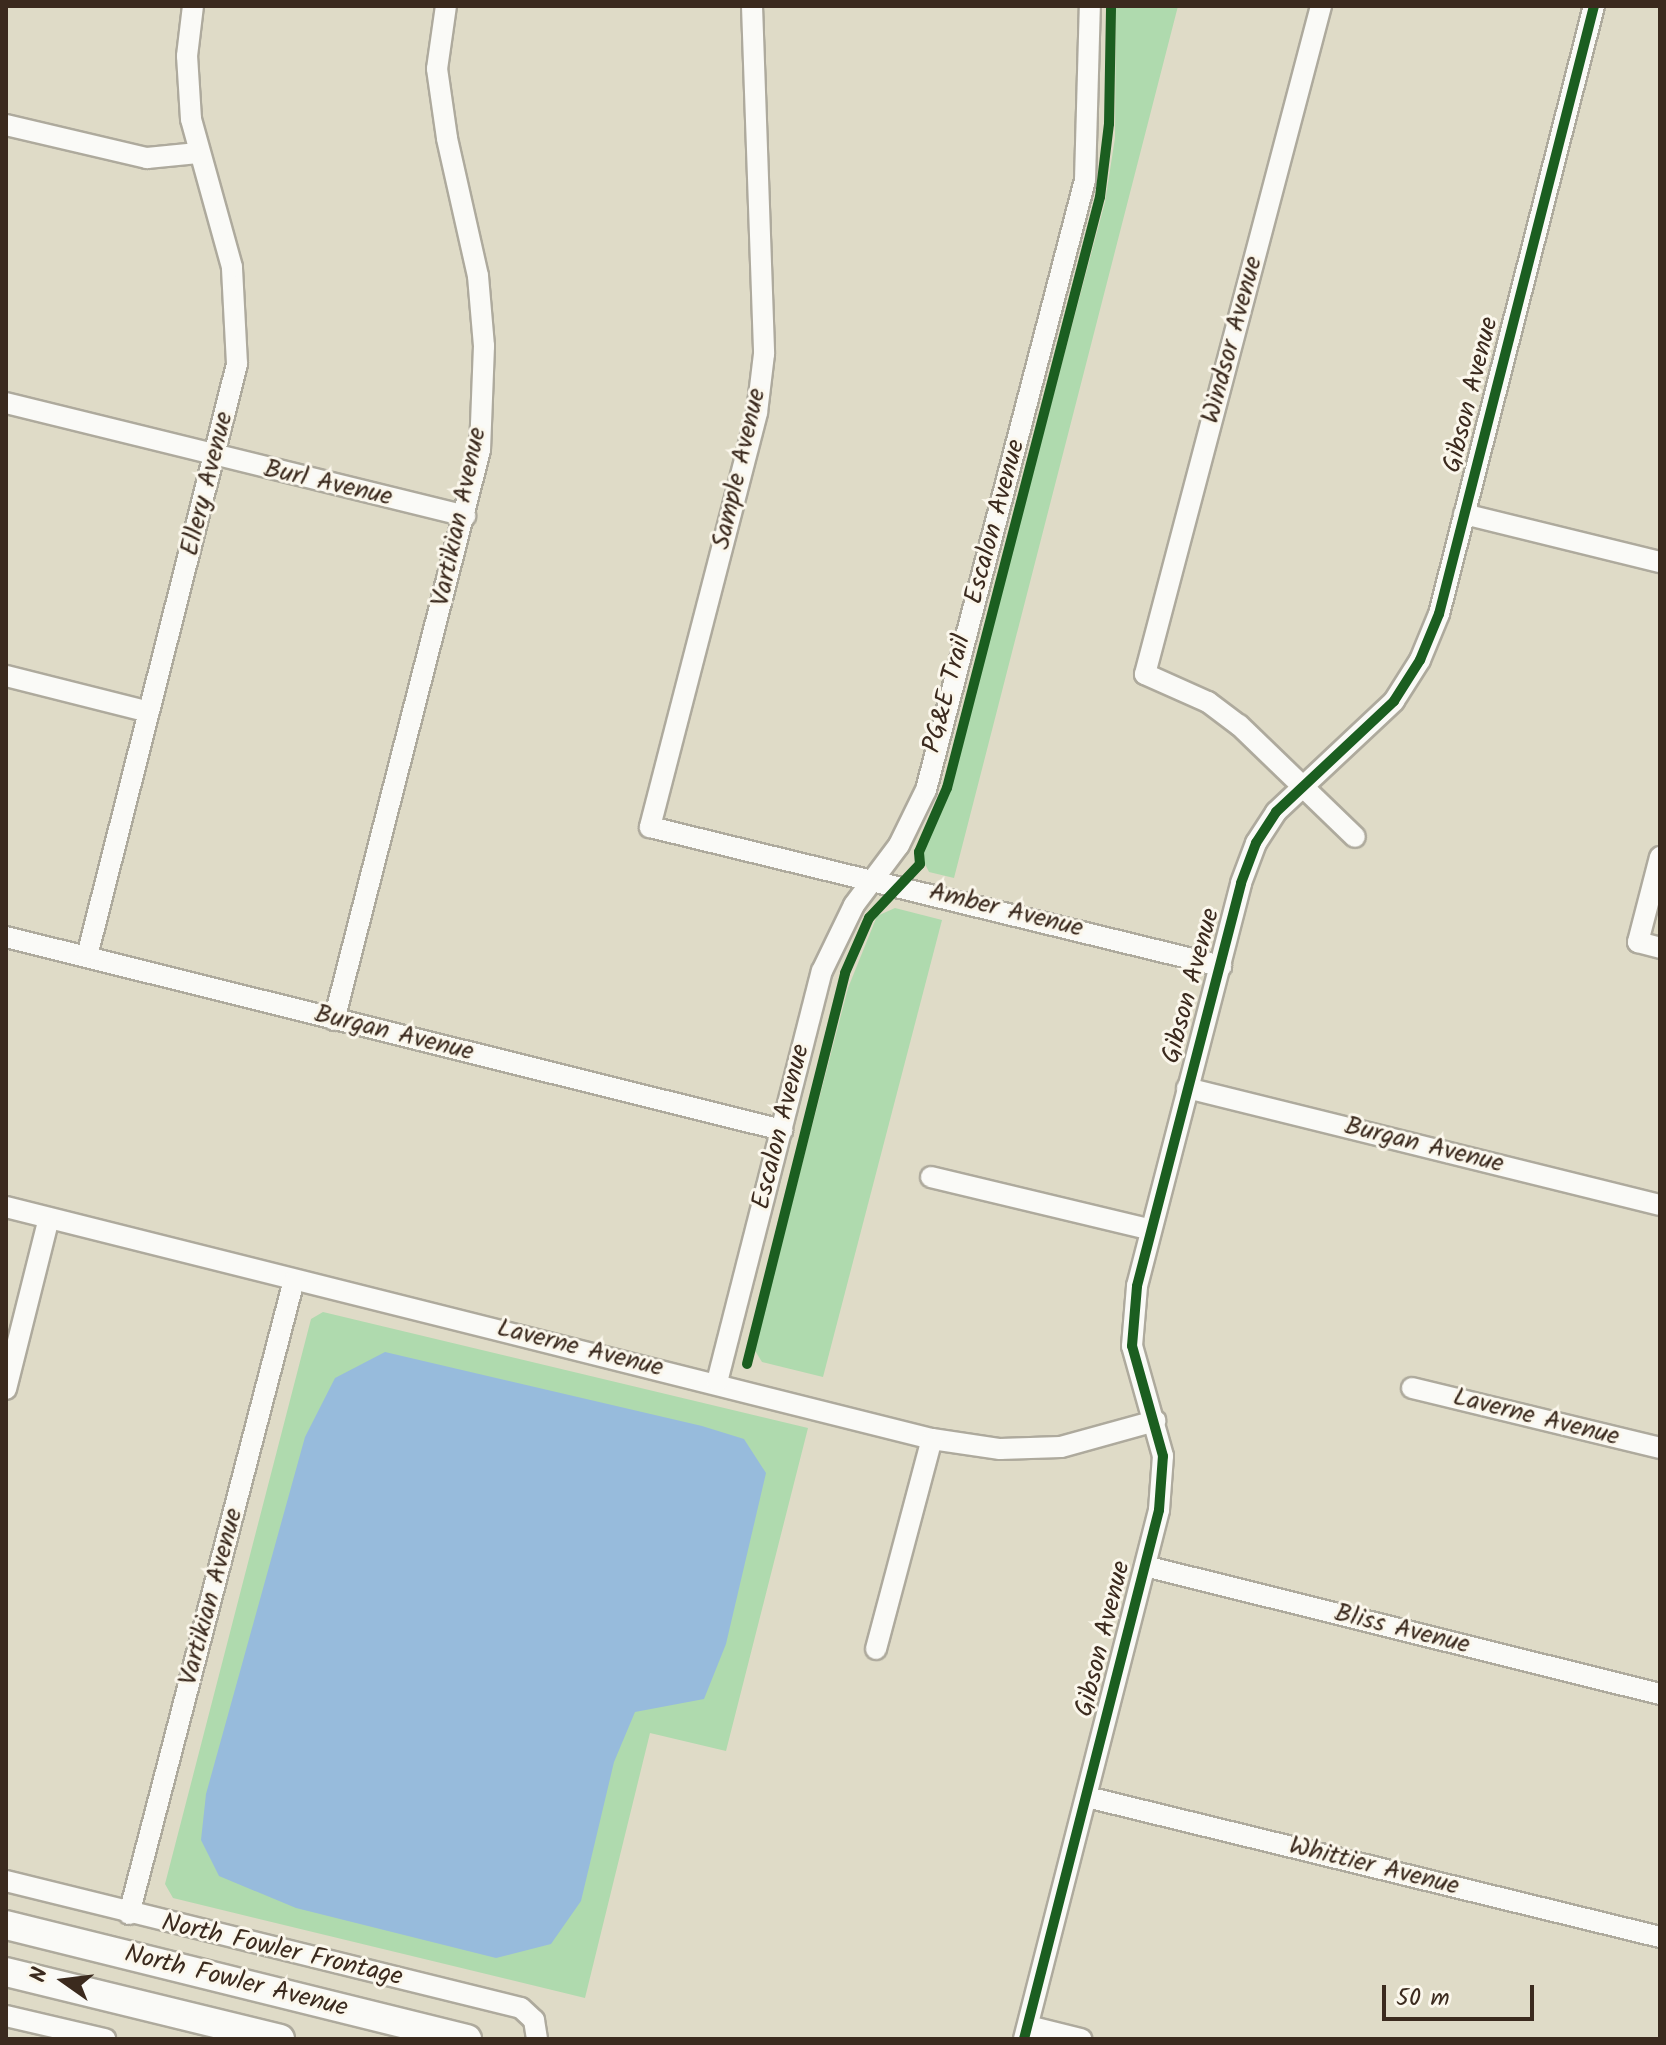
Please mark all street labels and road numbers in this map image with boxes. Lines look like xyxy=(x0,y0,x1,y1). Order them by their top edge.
street label: Windsor Avenue xyxy=(1196,253,1270,427)
street label: Gibson Avenue xyxy=(1438,314,1506,476)
street label: Sample Avenue xyxy=(706,386,774,552)
street label: Ellery Avenue xyxy=(175,409,241,559)
street label: Vartikian Avenue xyxy=(426,425,494,609)
street label: Escalon Avenue xyxy=(959,436,1033,608)
street label: Burl Avenue xyxy=(261,454,395,514)
street label: PG&E Trail xyxy=(917,631,979,757)
street label: Amber Avenue xyxy=(926,877,1086,945)
street label: Gibson Avenue xyxy=(1156,905,1228,1067)
street label: Burgan Avenue xyxy=(311,999,477,1069)
street label: Escalon Avenue xyxy=(746,1041,818,1213)
street label: Burgan Avenue xyxy=(1341,1111,1507,1181)
street label: Laverne Avenue xyxy=(494,1313,666,1385)
street label: Laverne Avenue xyxy=(1450,1382,1622,1454)
street label: Vartikian Avenue xyxy=(173,1505,251,1689)
street label: Gibson Avenue xyxy=(1070,1558,1138,1720)
street label: Bliss Avenue xyxy=(1331,1598,1473,1662)
street label: Whittier Avenue xyxy=(1286,1831,1462,1903)
street label: North Fowler Frontage xyxy=(158,1908,406,1994)
street label: North Fowler Avenue xyxy=(121,1939,351,2025)

